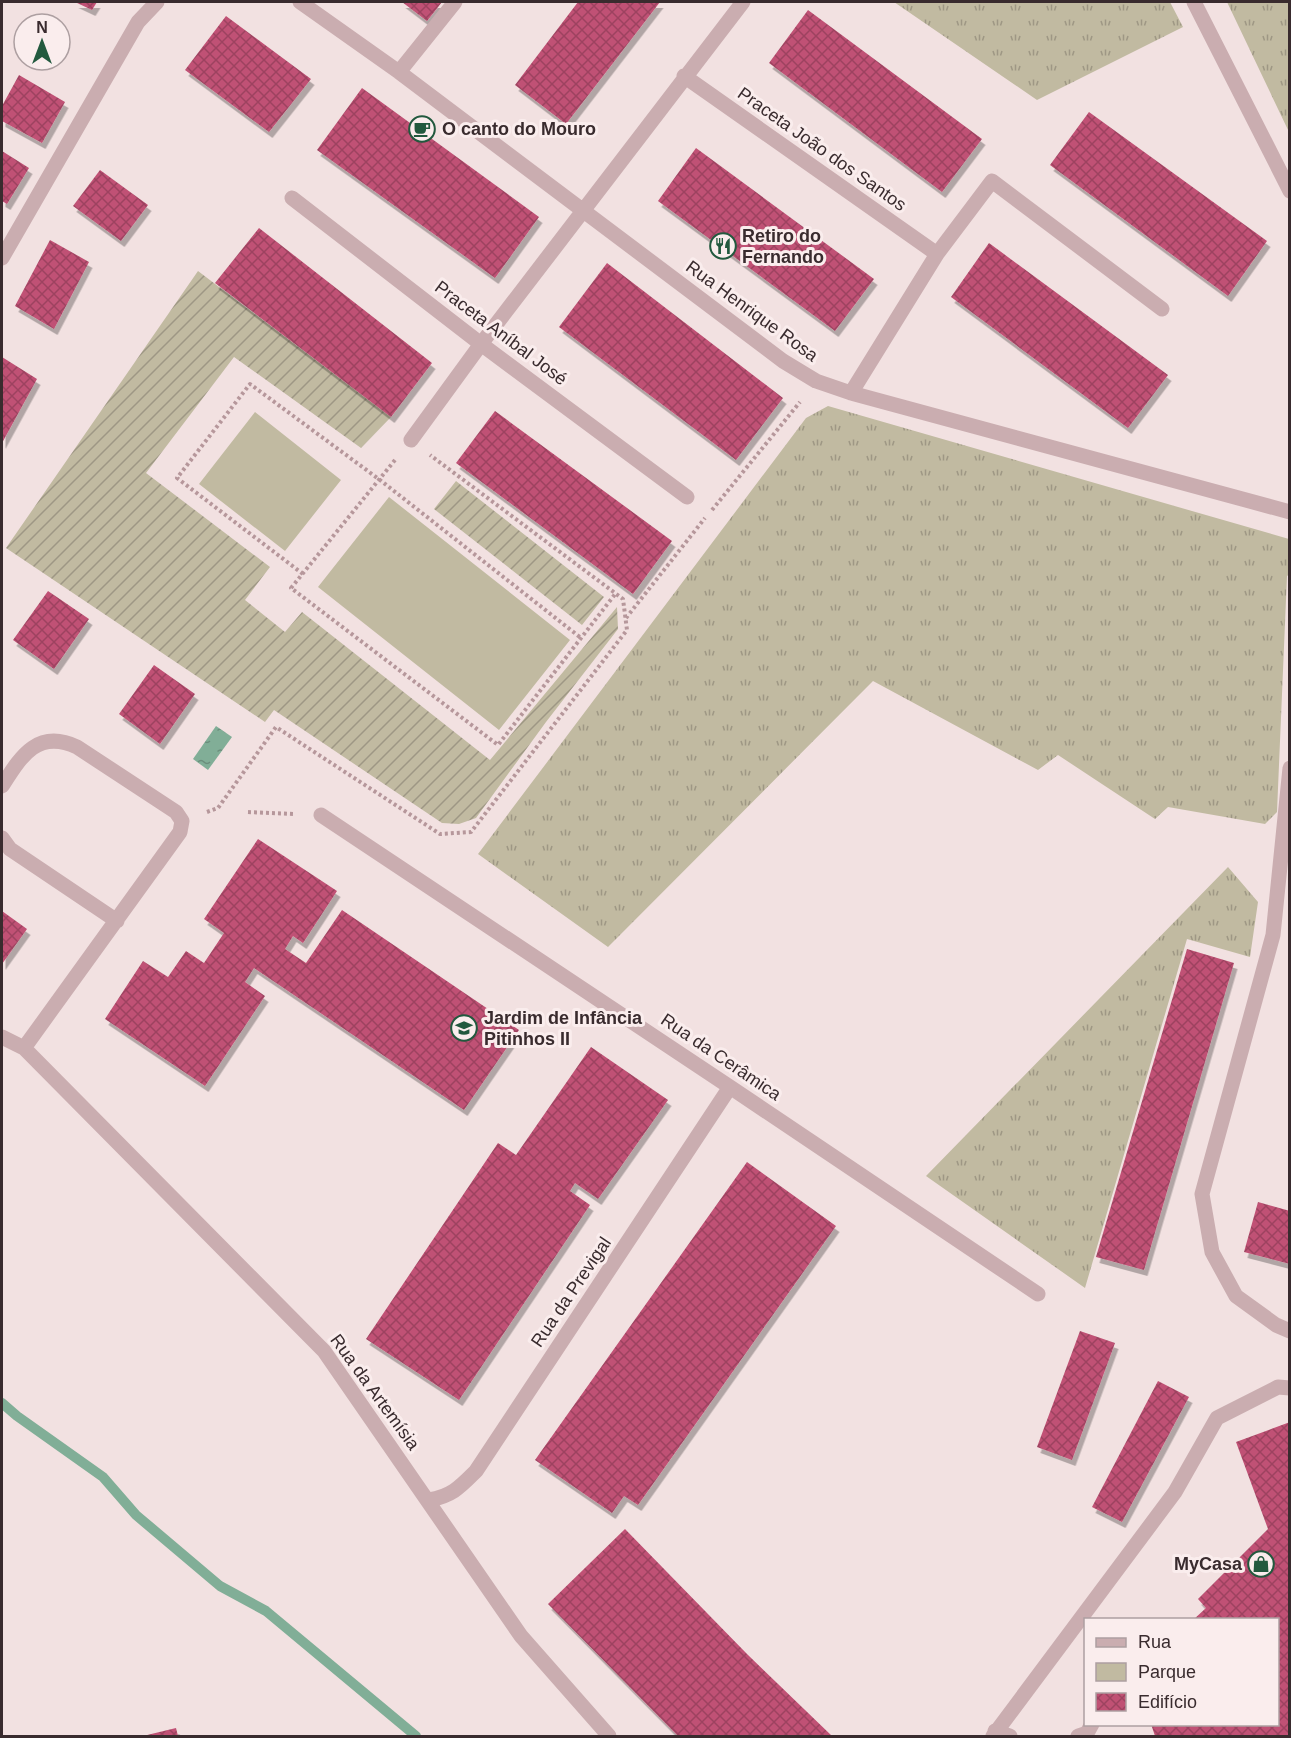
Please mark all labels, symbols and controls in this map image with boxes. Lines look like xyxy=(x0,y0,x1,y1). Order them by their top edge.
north arrow xyxy=(12,12,72,72)
text: N xyxy=(36,19,48,36)
street label: Praceta João dos Santos xyxy=(734,83,910,215)
cafe icon: O canto do Mouro xyxy=(407,114,437,144)
place label: O canto do Mouro xyxy=(442,119,596,139)
place label: Retiro do Fernando xyxy=(742,226,824,267)
restaurant icon: Retiro do Fernando xyxy=(708,231,738,261)
street label: Rua Henrique Rosa xyxy=(682,256,823,366)
street label: Praceta Aníbal José xyxy=(431,277,571,389)
place label: Jardim de Infância Pitinhos II xyxy=(484,1008,643,1049)
street label: Rua da Cerâmica xyxy=(657,1010,785,1105)
school or university icon: Jardim de Infância Pitinhos II xyxy=(449,1013,479,1043)
street label: Rua da Previgal xyxy=(527,1233,615,1351)
street label: Rua da Artemísia xyxy=(326,1330,424,1455)
shop icon: MyCasa xyxy=(1246,1549,1276,1579)
place label: MyCasa xyxy=(1174,1554,1243,1574)
legend xyxy=(1084,1618,1279,1726)
text: Rua xyxy=(1138,1632,1172,1652)
text: Parque xyxy=(1138,1662,1196,1682)
text: Edifício xyxy=(1138,1692,1197,1712)

